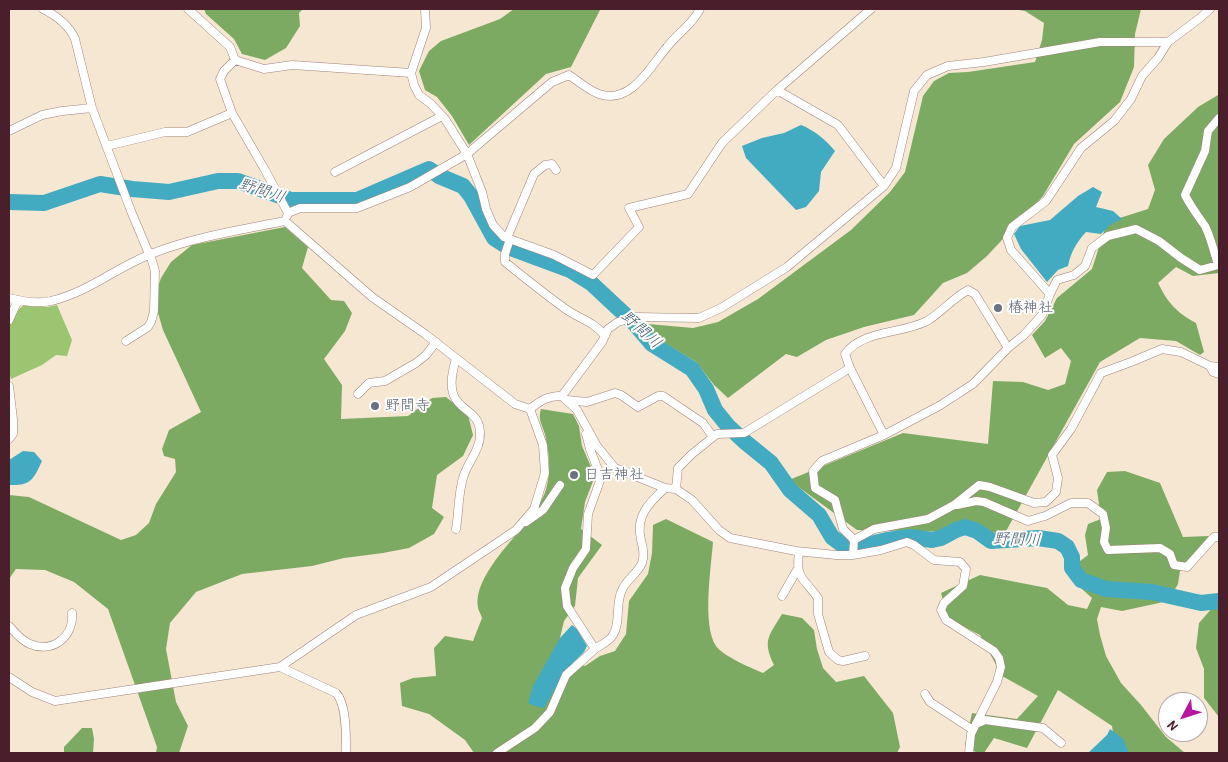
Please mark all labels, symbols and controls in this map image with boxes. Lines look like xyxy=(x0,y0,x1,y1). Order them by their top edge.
water label: 野間川 xyxy=(236,174,288,208)
place label: 椿神社 xyxy=(1008,299,1053,317)
marker: 椿神社 xyxy=(992,302,1004,314)
water label: 野間川 xyxy=(617,307,665,353)
place label: 野間寺 xyxy=(385,397,430,415)
marker: 野間寺 xyxy=(369,400,381,412)
place label: 日吉神社 xyxy=(584,466,644,484)
marker: 日吉神社 xyxy=(568,469,580,481)
water label: 野間川 xyxy=(993,530,1041,550)
north arrow xyxy=(1158,692,1208,742)
text: N xyxy=(1162,717,1182,735)

